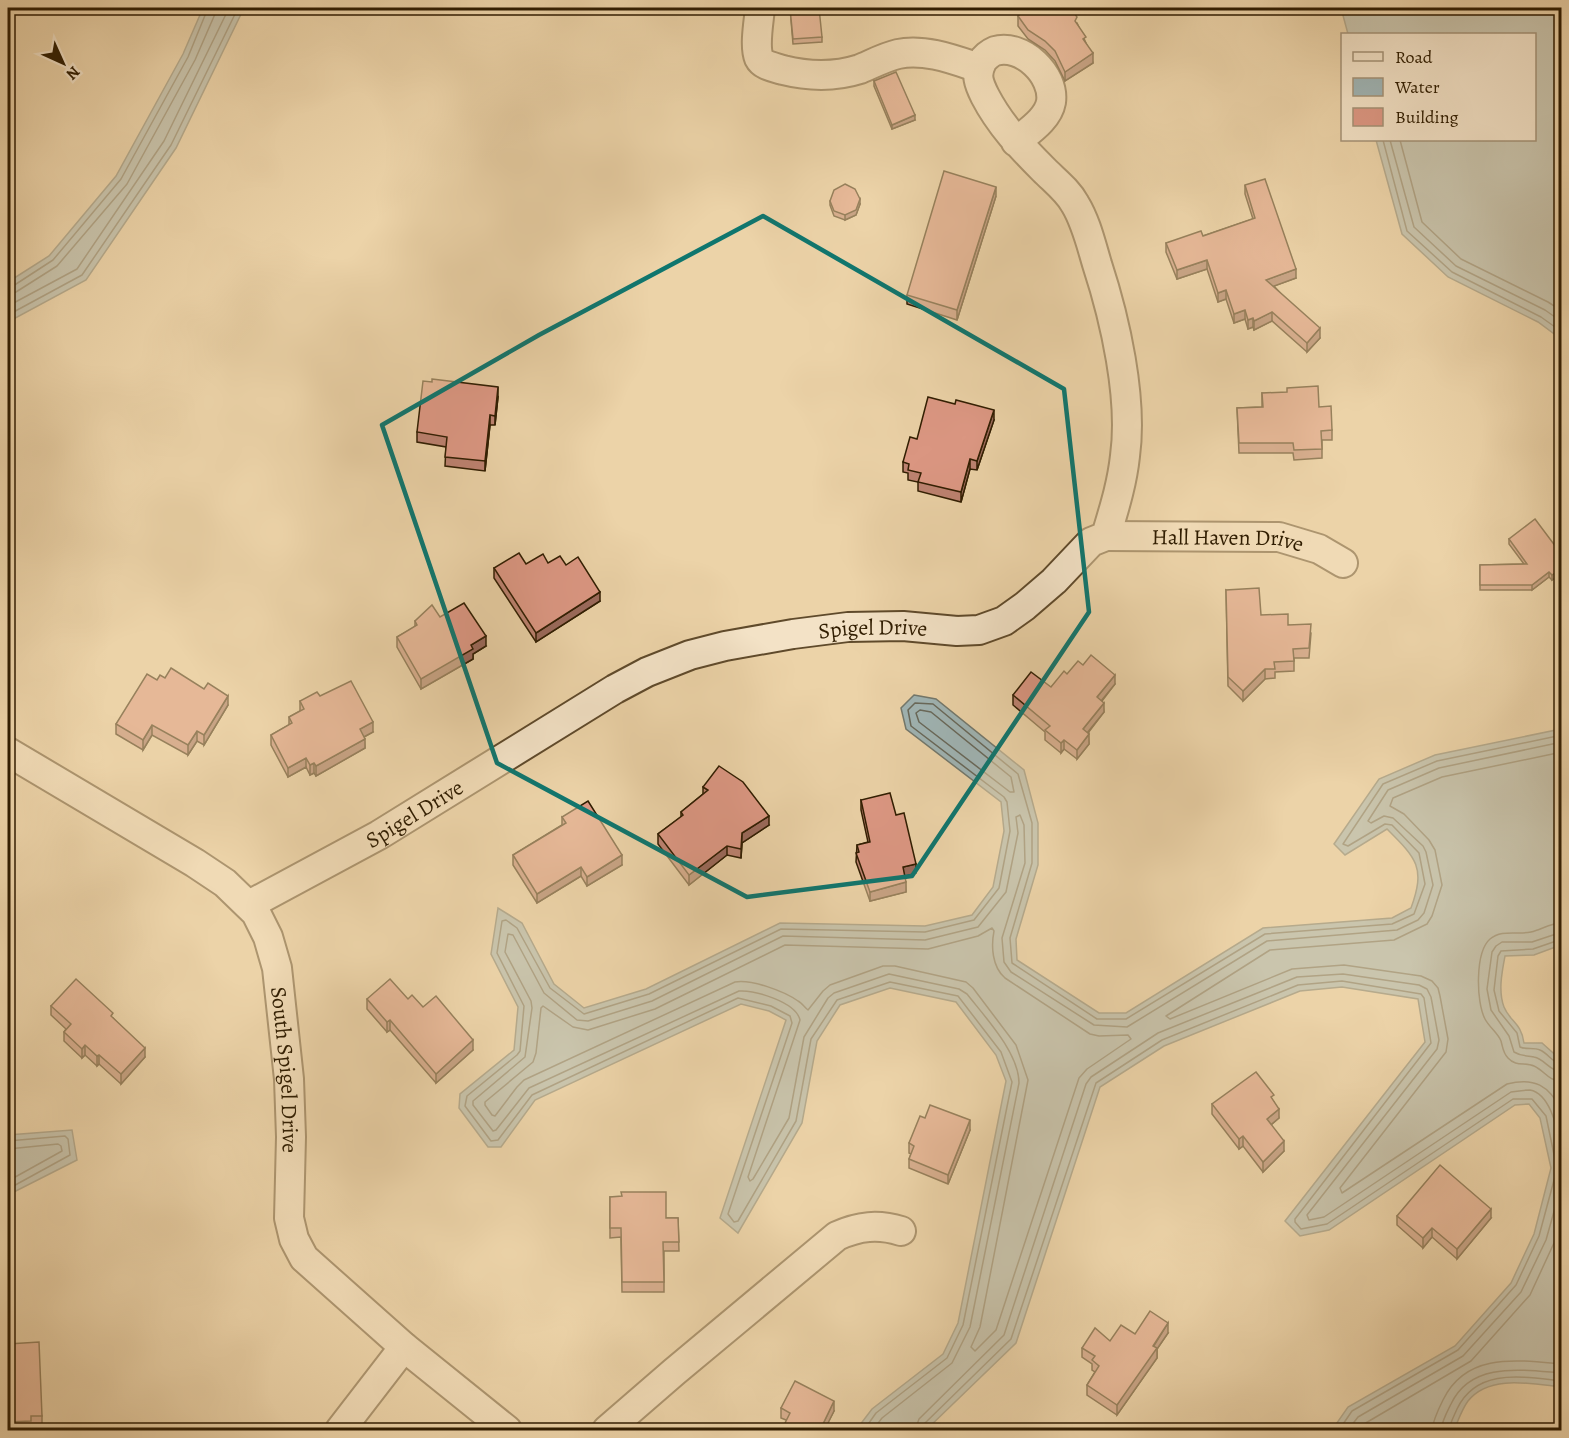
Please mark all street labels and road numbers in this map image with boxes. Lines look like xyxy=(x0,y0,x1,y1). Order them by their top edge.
street label: Hall Haven Drive xyxy=(1152,522,1307,560)
street label: Spigel Drive xyxy=(816,612,929,647)
street label: Spigel Drive xyxy=(361,773,469,855)
street label: South Spigel Drive xyxy=(263,985,305,1153)

